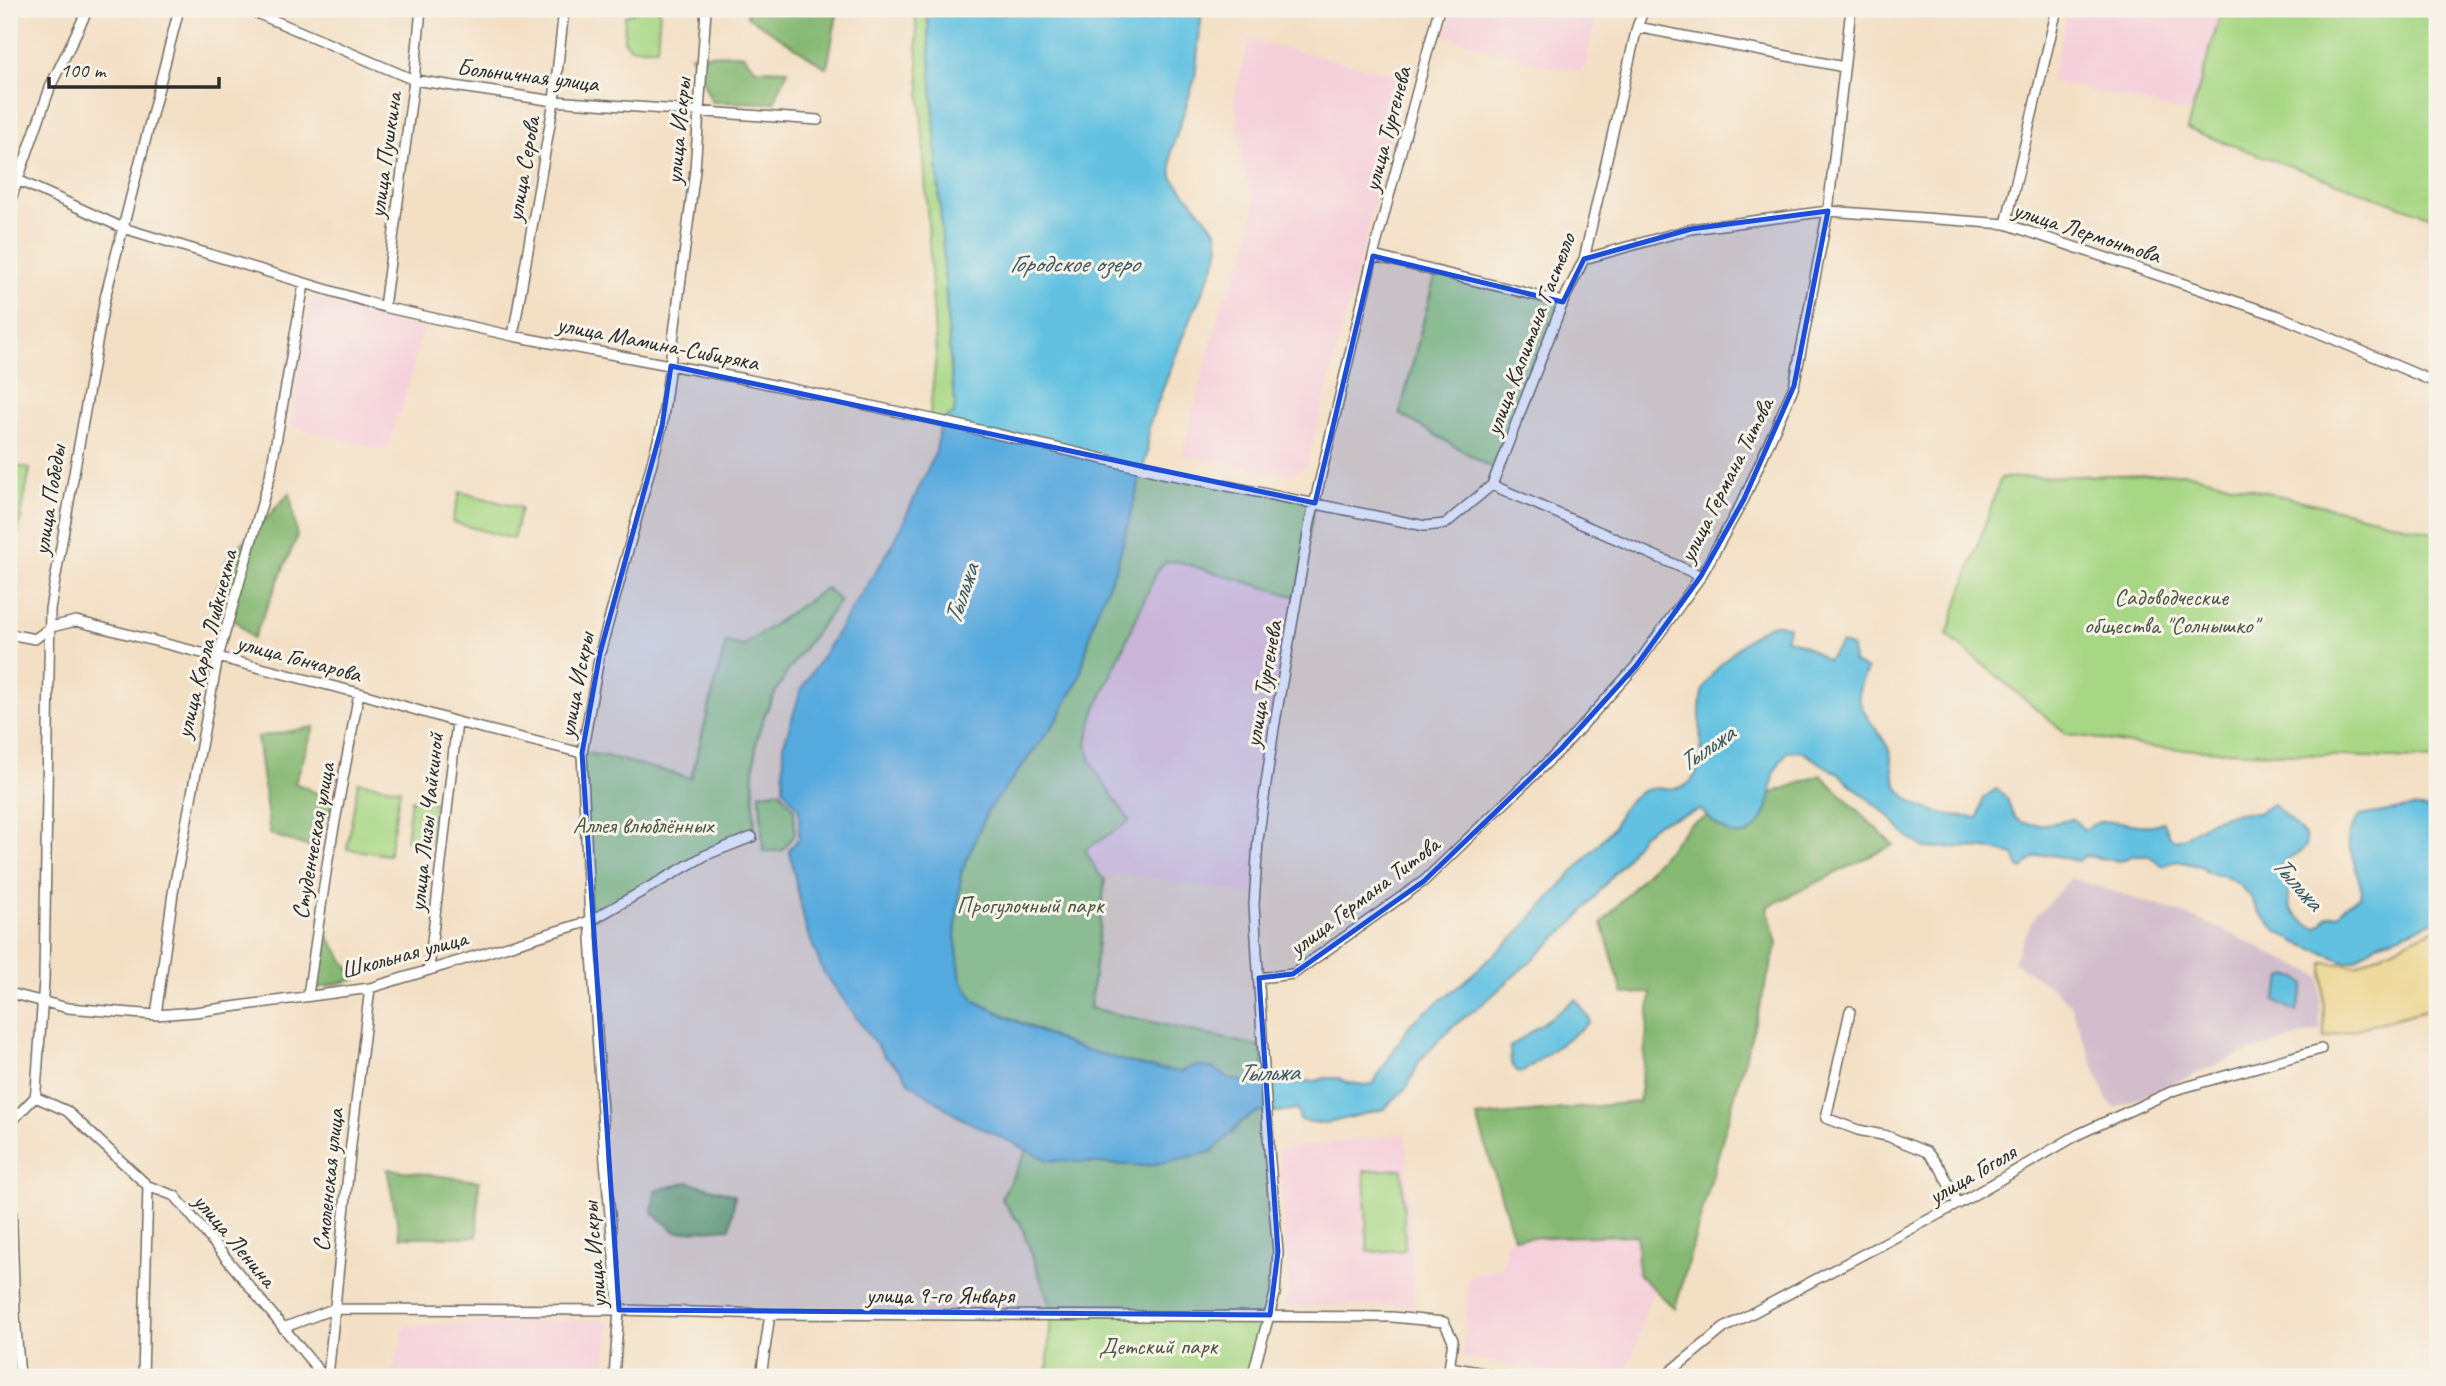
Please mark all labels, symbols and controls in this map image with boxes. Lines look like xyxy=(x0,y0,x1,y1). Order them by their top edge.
scale bar xyxy=(49,46,219,90)
street label: Больничная улица xyxy=(455,51,602,99)
text: 100 m xyxy=(60,57,107,83)
street label: улица Тургенева xyxy=(1355,62,1418,197)
street label: улица Искры xyxy=(658,74,698,187)
street label: улица Пушкина xyxy=(361,88,409,222)
street label: улица Серова xyxy=(499,112,547,226)
street label: улица Лермонтова xyxy=(2008,193,2166,270)
street label: улица Капитана Гастелло xyxy=(1477,227,1583,441)
water label: Городское озеро xyxy=(1009,247,1142,280)
street label: улица Мамина-Сибиряка xyxy=(553,308,763,378)
street label: улица Германа Титова xyxy=(1671,391,1781,569)
street label: улица Победы xyxy=(25,441,73,559)
street label: улица Карла Либкнехта xyxy=(168,546,244,743)
water label: Тыльжа xyxy=(935,557,988,629)
park label: Садоводческие общества "Солнышко" xyxy=(2084,582,2263,640)
street label: улица Тургенева xyxy=(1237,617,1289,751)
street label: улица Гончарова xyxy=(231,626,366,689)
street label: улица Искры xyxy=(551,628,601,742)
water label: Тыльжа xyxy=(1671,716,1743,779)
street label: улица Лизы Чайкиной xyxy=(401,729,451,915)
street label: Студенческая улица xyxy=(284,759,342,922)
park label: Аллея влюблённых xyxy=(573,810,715,840)
street label: улица Германа Титова xyxy=(1281,828,1447,963)
water label: Тыльжа xyxy=(2265,849,2332,919)
park label: Прогулочный парк xyxy=(957,890,1106,920)
street label: Школьная улица xyxy=(338,922,473,985)
water label: Тыльжа xyxy=(1237,1055,1302,1089)
street label: Смоленская улица xyxy=(306,1106,351,1253)
street label: улица Гоголя xyxy=(1921,1136,2023,1212)
street label: улица Ленина xyxy=(186,1185,285,1295)
street label: улица Искры xyxy=(574,1198,614,1311)
street label: улица 9-го Января xyxy=(864,1280,1016,1310)
park label: Детский парк xyxy=(1099,1331,1220,1361)

